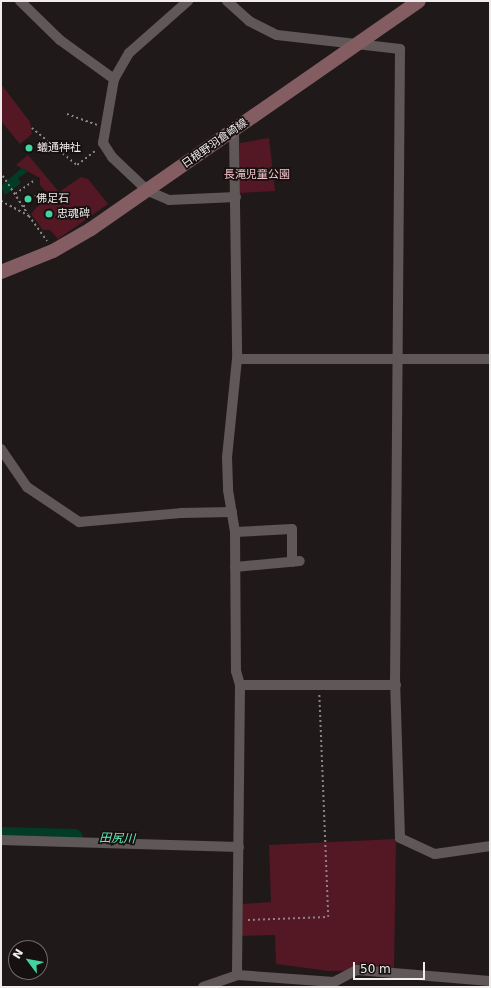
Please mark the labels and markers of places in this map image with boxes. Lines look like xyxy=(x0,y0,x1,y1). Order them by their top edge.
place label: 蟻通神社 xyxy=(37,141,81,155)
marker: 蟻通神社 xyxy=(24,143,34,153)
place label: 佛足石 xyxy=(36,192,69,206)
marker: 佛足石 xyxy=(23,194,33,204)
place label: 忠魂碑 xyxy=(57,207,90,221)
marker: 忠魂碑 xyxy=(44,209,54,219)

